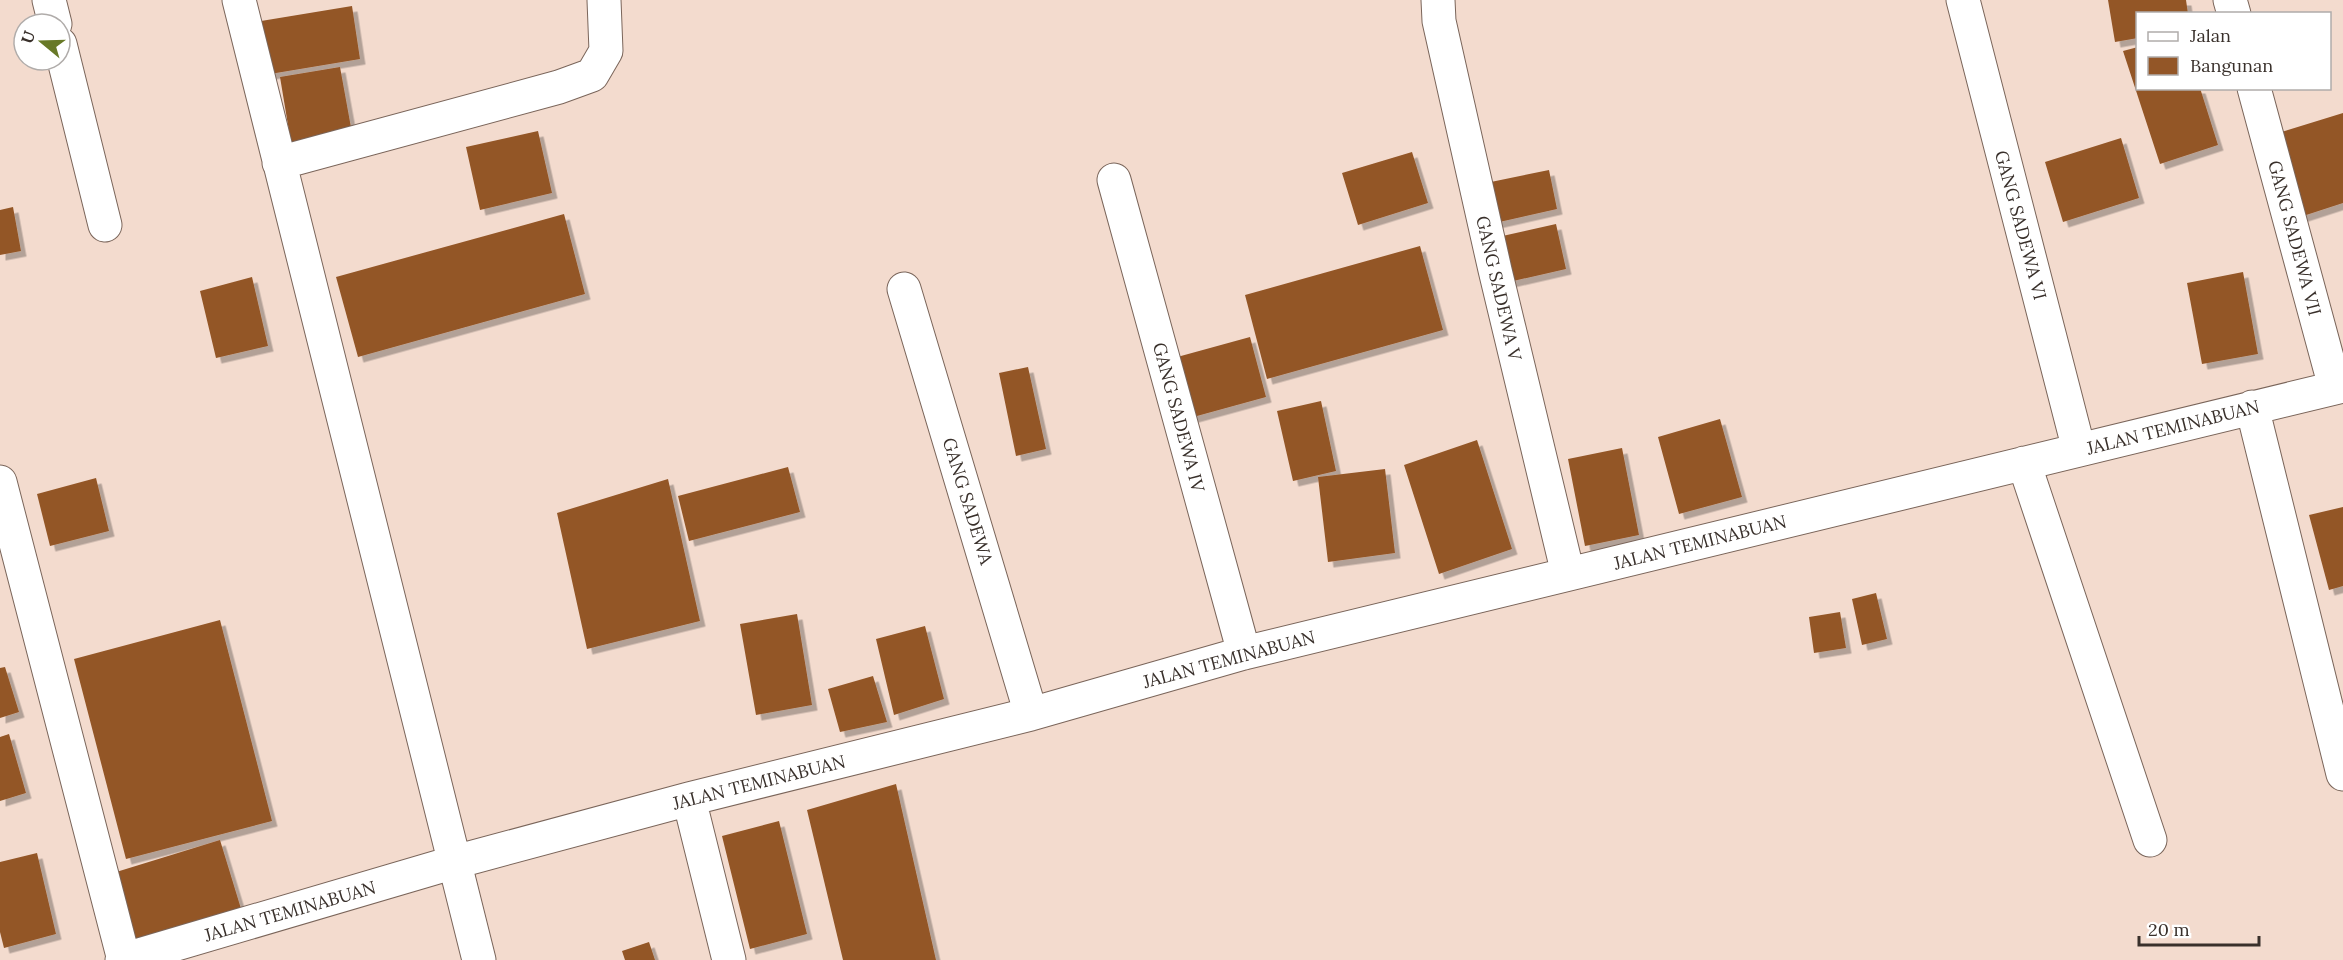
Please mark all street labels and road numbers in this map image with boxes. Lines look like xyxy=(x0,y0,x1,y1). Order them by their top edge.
street label: GANG SADEWA VI xyxy=(1990,148,2052,302)
street label: GANG SADEWA VII xyxy=(2263,158,2327,318)
street label: GANG SADEWA V xyxy=(1471,213,1527,364)
street label: GANG SADEWA IV xyxy=(1148,340,1210,495)
street label: JALAN TEMINABUAN xyxy=(2083,394,2262,460)
street label: GANG SADEWA xyxy=(938,435,998,568)
street label: JALAN TEMINABUAN xyxy=(1610,509,1789,575)
street label: JALAN TEMINABUAN xyxy=(1139,625,1318,693)
street label: JALAN TEMINABUAN xyxy=(669,749,848,815)
street label: JALAN TEMINABUAN xyxy=(201,876,378,947)

